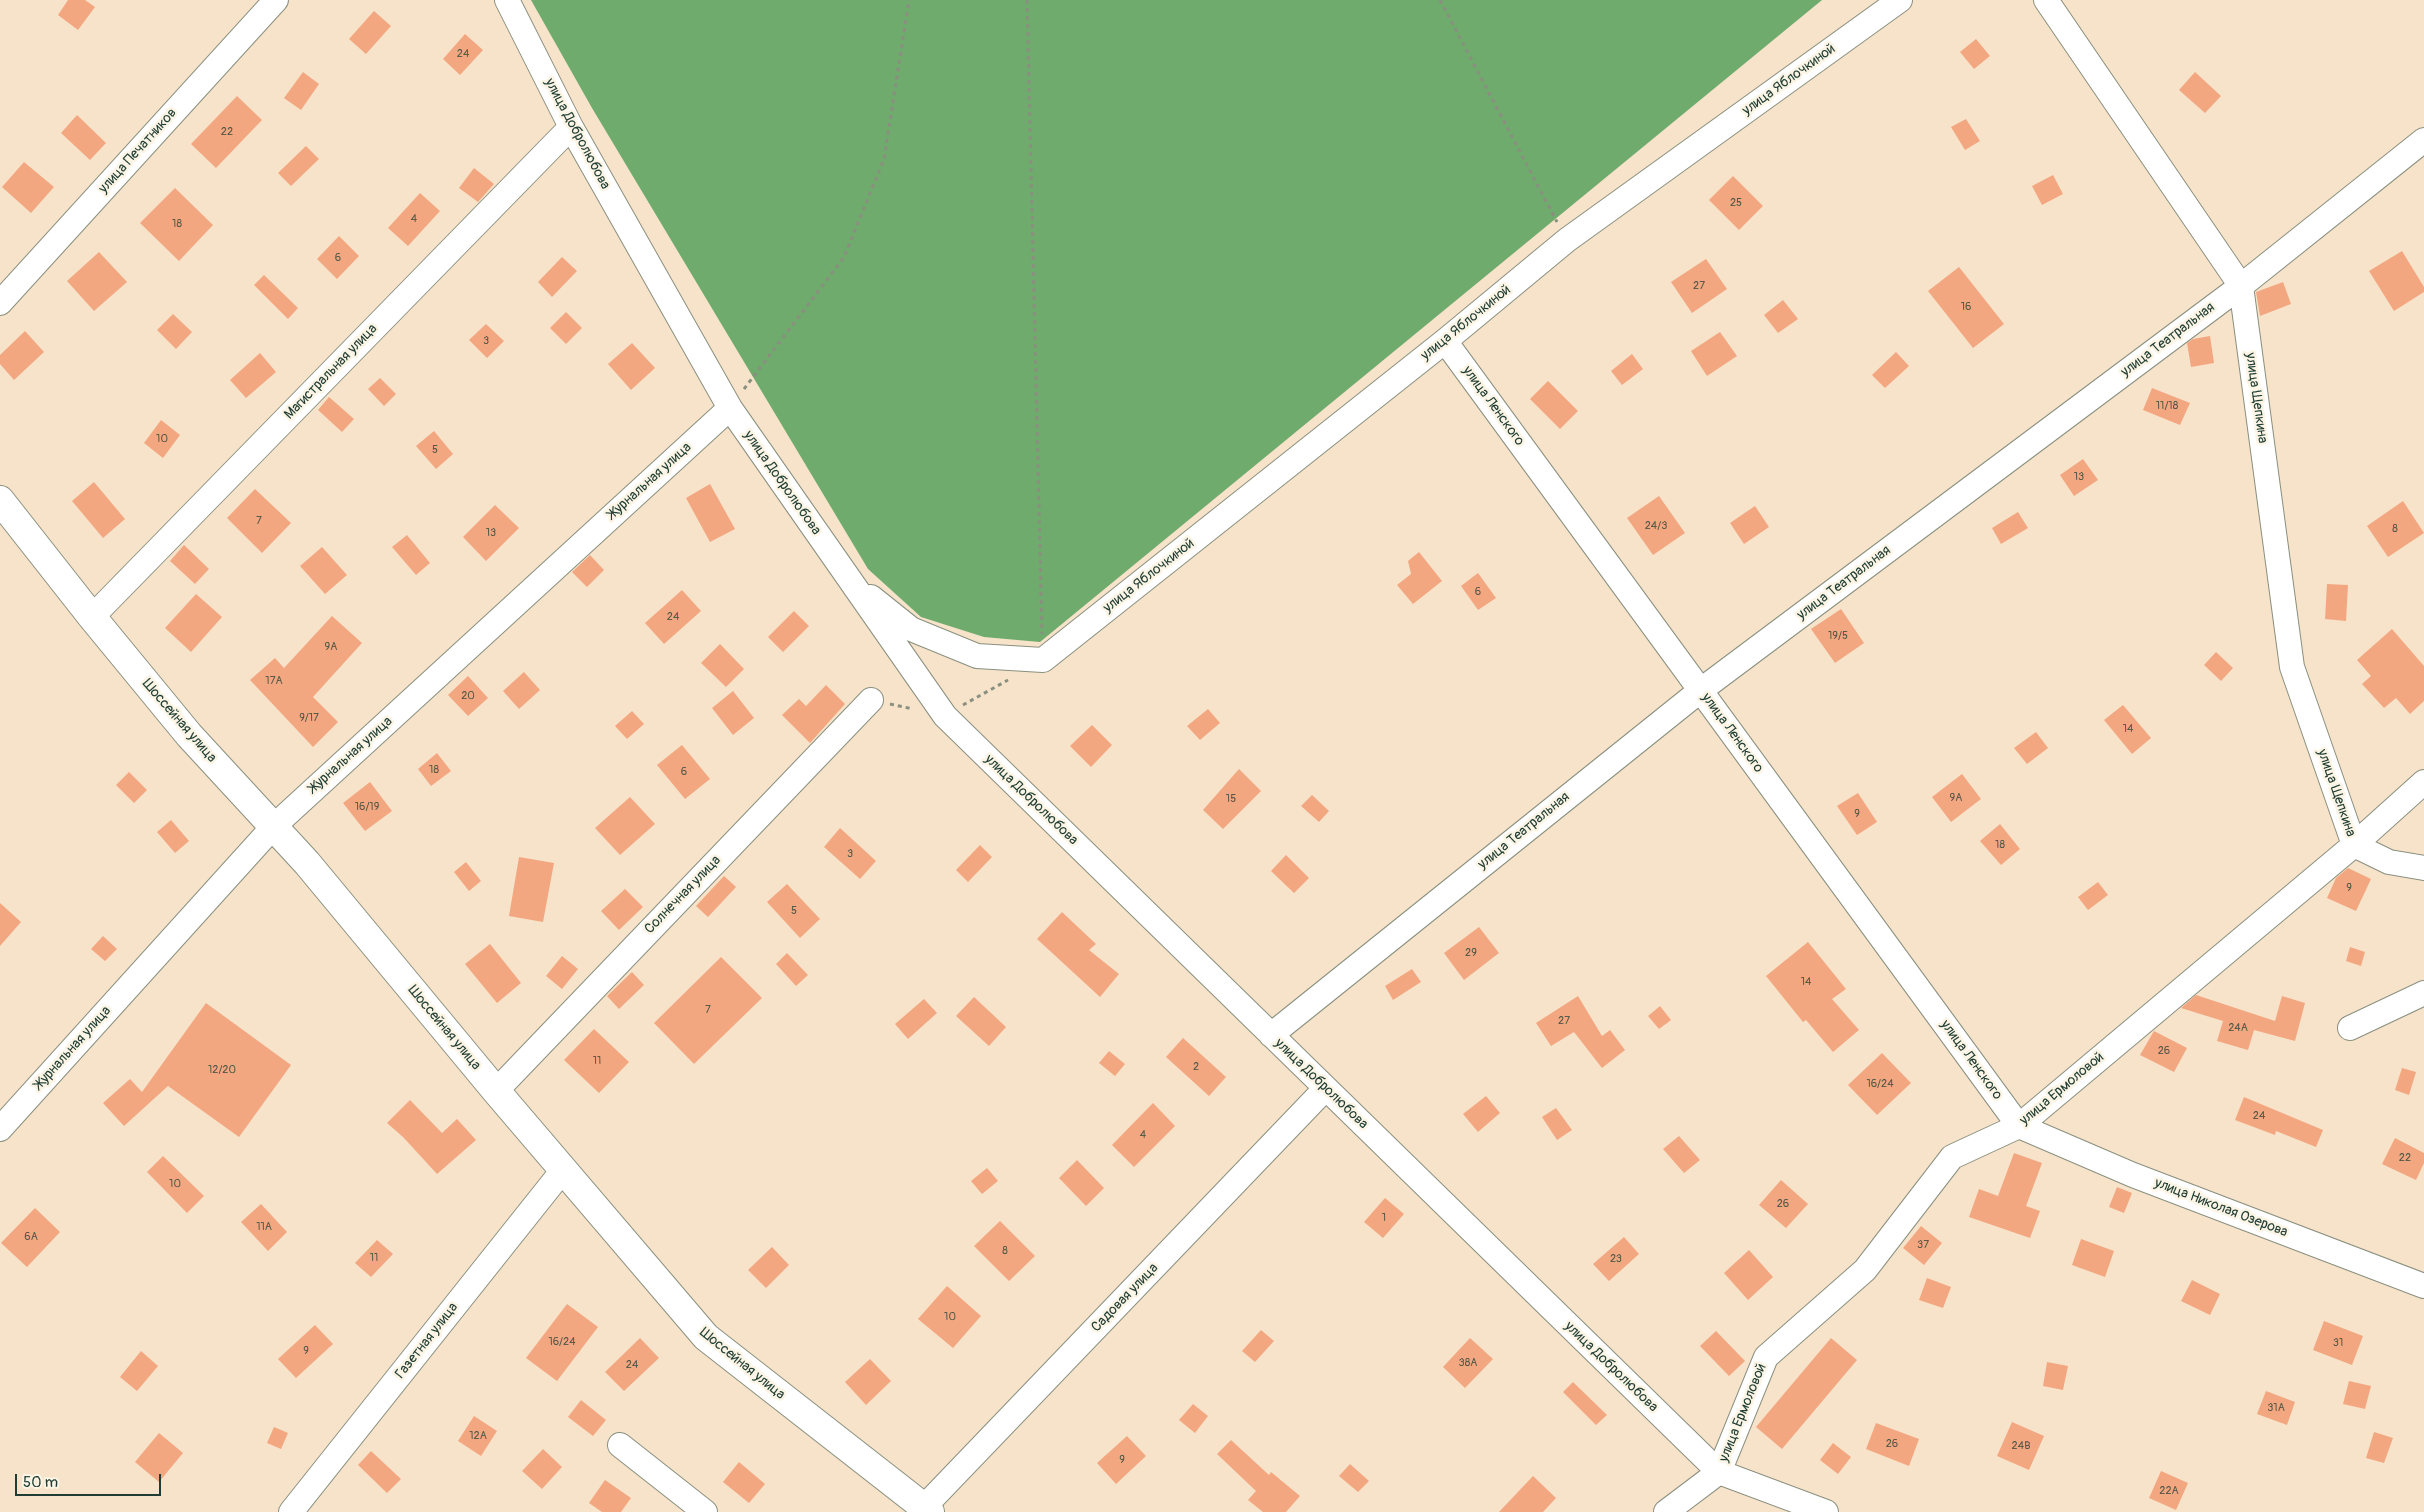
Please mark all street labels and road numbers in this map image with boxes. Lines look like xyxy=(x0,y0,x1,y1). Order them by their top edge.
street label: улица Яблочкиной xyxy=(1739,41,1839,119)
street label: улица Добролюбова xyxy=(541,76,613,192)
street label: улица Печатников xyxy=(95,105,181,197)
street label: улица Яблочкиной xyxy=(1418,282,1514,364)
street label: улица Театральная xyxy=(2118,299,2218,381)
street label: Магистральная улица xyxy=(281,321,381,423)
street label: улица Щепкина xyxy=(2241,352,2271,444)
street label: улица Ленского xyxy=(1458,363,1528,449)
street label: улица Добролюбова xyxy=(740,428,824,538)
street label: Журнальная улица xyxy=(605,439,695,523)
street label: улица Яблочкиной xyxy=(1100,535,1198,617)
street label: улица Театральная xyxy=(1794,542,1894,624)
street label: Шоссейная улица xyxy=(138,676,220,766)
street label: улица Ленского xyxy=(1697,690,1767,776)
street label: Журнальная улица xyxy=(306,713,396,797)
street label: улица Щепкина xyxy=(2313,747,2359,839)
street label: улица Добролюбова xyxy=(981,751,1081,849)
street label: улица Театральная xyxy=(1475,789,1573,873)
street label: Солнечная улица xyxy=(641,852,725,938)
street label: Шоссейная улица xyxy=(404,982,484,1074)
street label: Журнальная улица xyxy=(31,1003,115,1093)
street label: улица Ленского xyxy=(1936,1017,2006,1103)
street label: улица Добролюбова xyxy=(1271,1035,1371,1133)
street label: улица Ермоловой xyxy=(2017,1049,2107,1129)
street label: улица Николая Озерова xyxy=(2152,1175,2290,1241)
street label: Садовая улица xyxy=(1088,1260,1162,1336)
street label: Газетная улица xyxy=(392,1300,462,1382)
street label: улица Добролюбова xyxy=(1561,1318,1661,1416)
street label: Шоссейная улица xyxy=(696,1324,788,1404)
street label: улица Ермоловой xyxy=(1716,1361,1770,1465)

